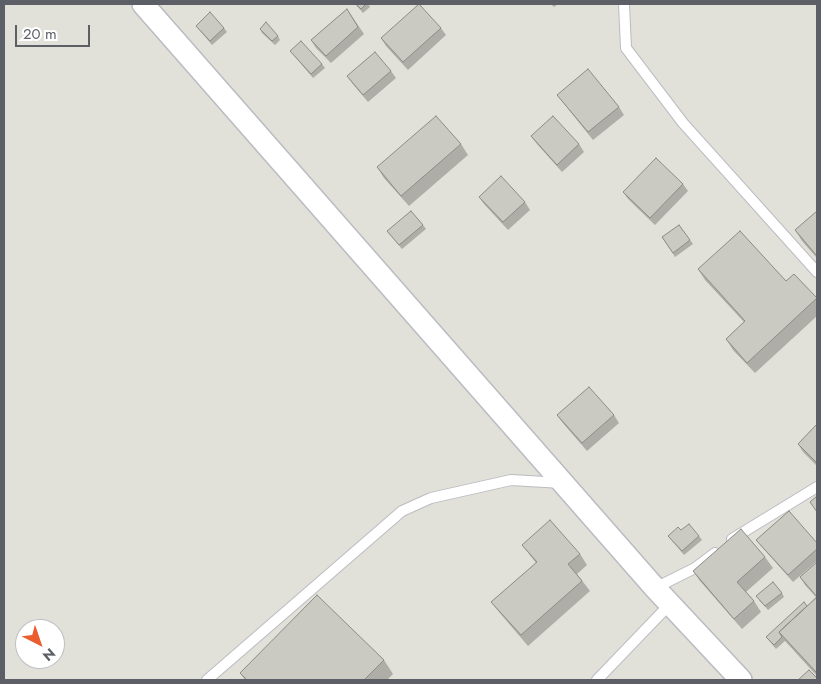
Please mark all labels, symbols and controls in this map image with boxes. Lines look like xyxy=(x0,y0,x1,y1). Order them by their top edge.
scale bar xyxy=(18,15,92,47)
text: 20 m xyxy=(23,23,57,45)
north arrow xyxy=(15,619,65,669)
text: N xyxy=(38,643,60,666)

